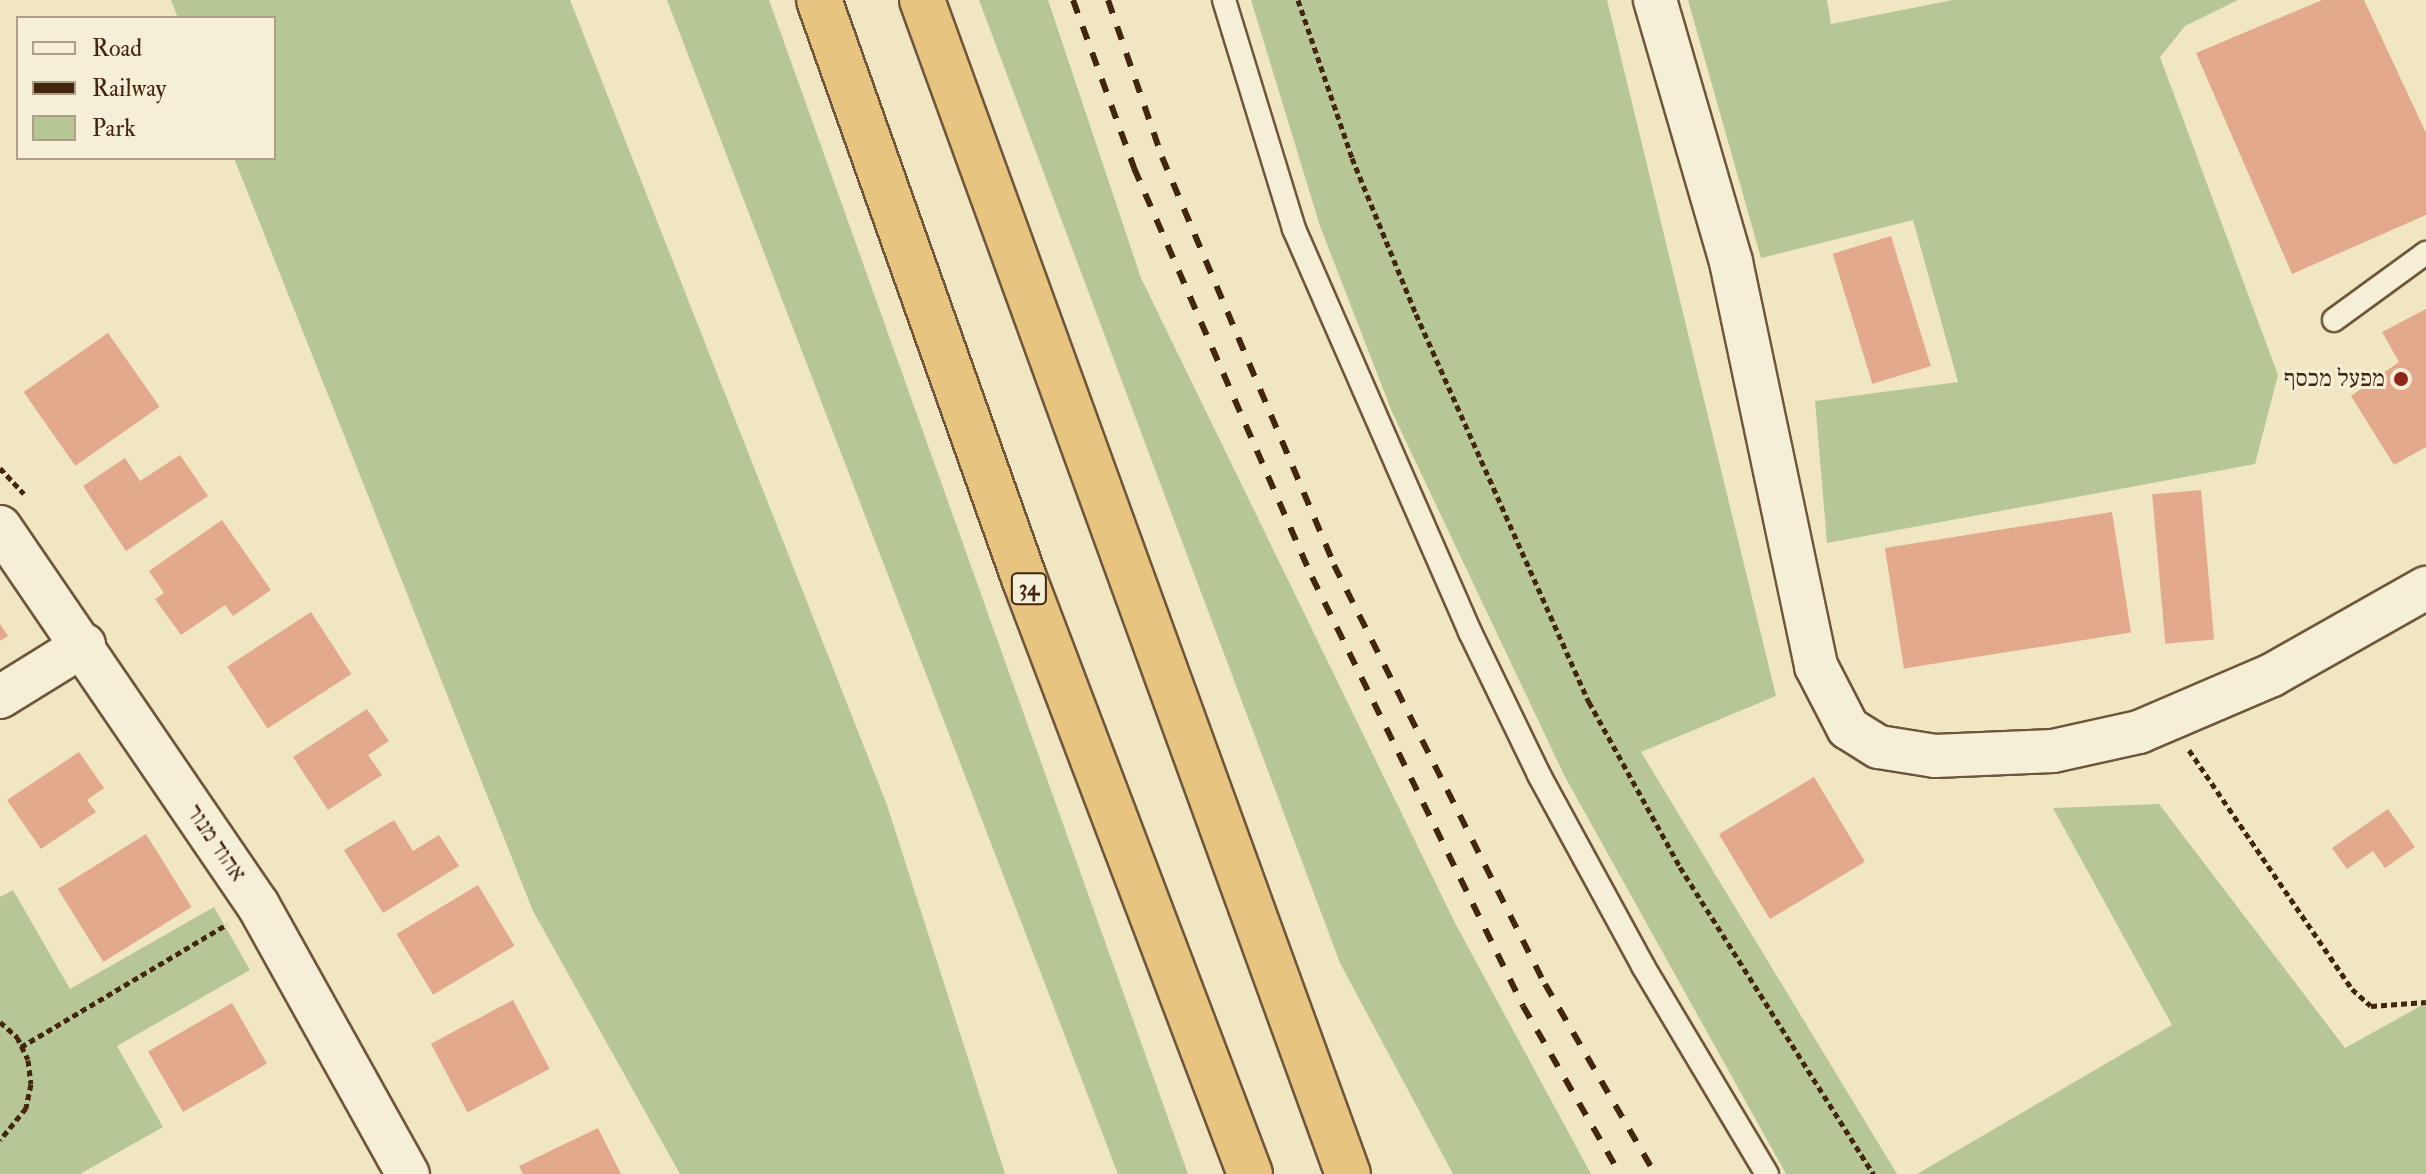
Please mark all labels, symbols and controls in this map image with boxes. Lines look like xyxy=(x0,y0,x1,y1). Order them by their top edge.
legend xyxy=(16,16,276,160)
text: Road xyxy=(92,33,142,64)
text: Railway xyxy=(92,73,166,104)
text: Park xyxy=(92,113,136,144)
place label: מפעל מכסף xyxy=(2284,365,2385,393)
marker: מפעל מכסף xyxy=(2392,370,2410,388)
road number: 34 xyxy=(1009,571,1049,607)
street label: אהוד מנור xyxy=(180,799,252,887)

